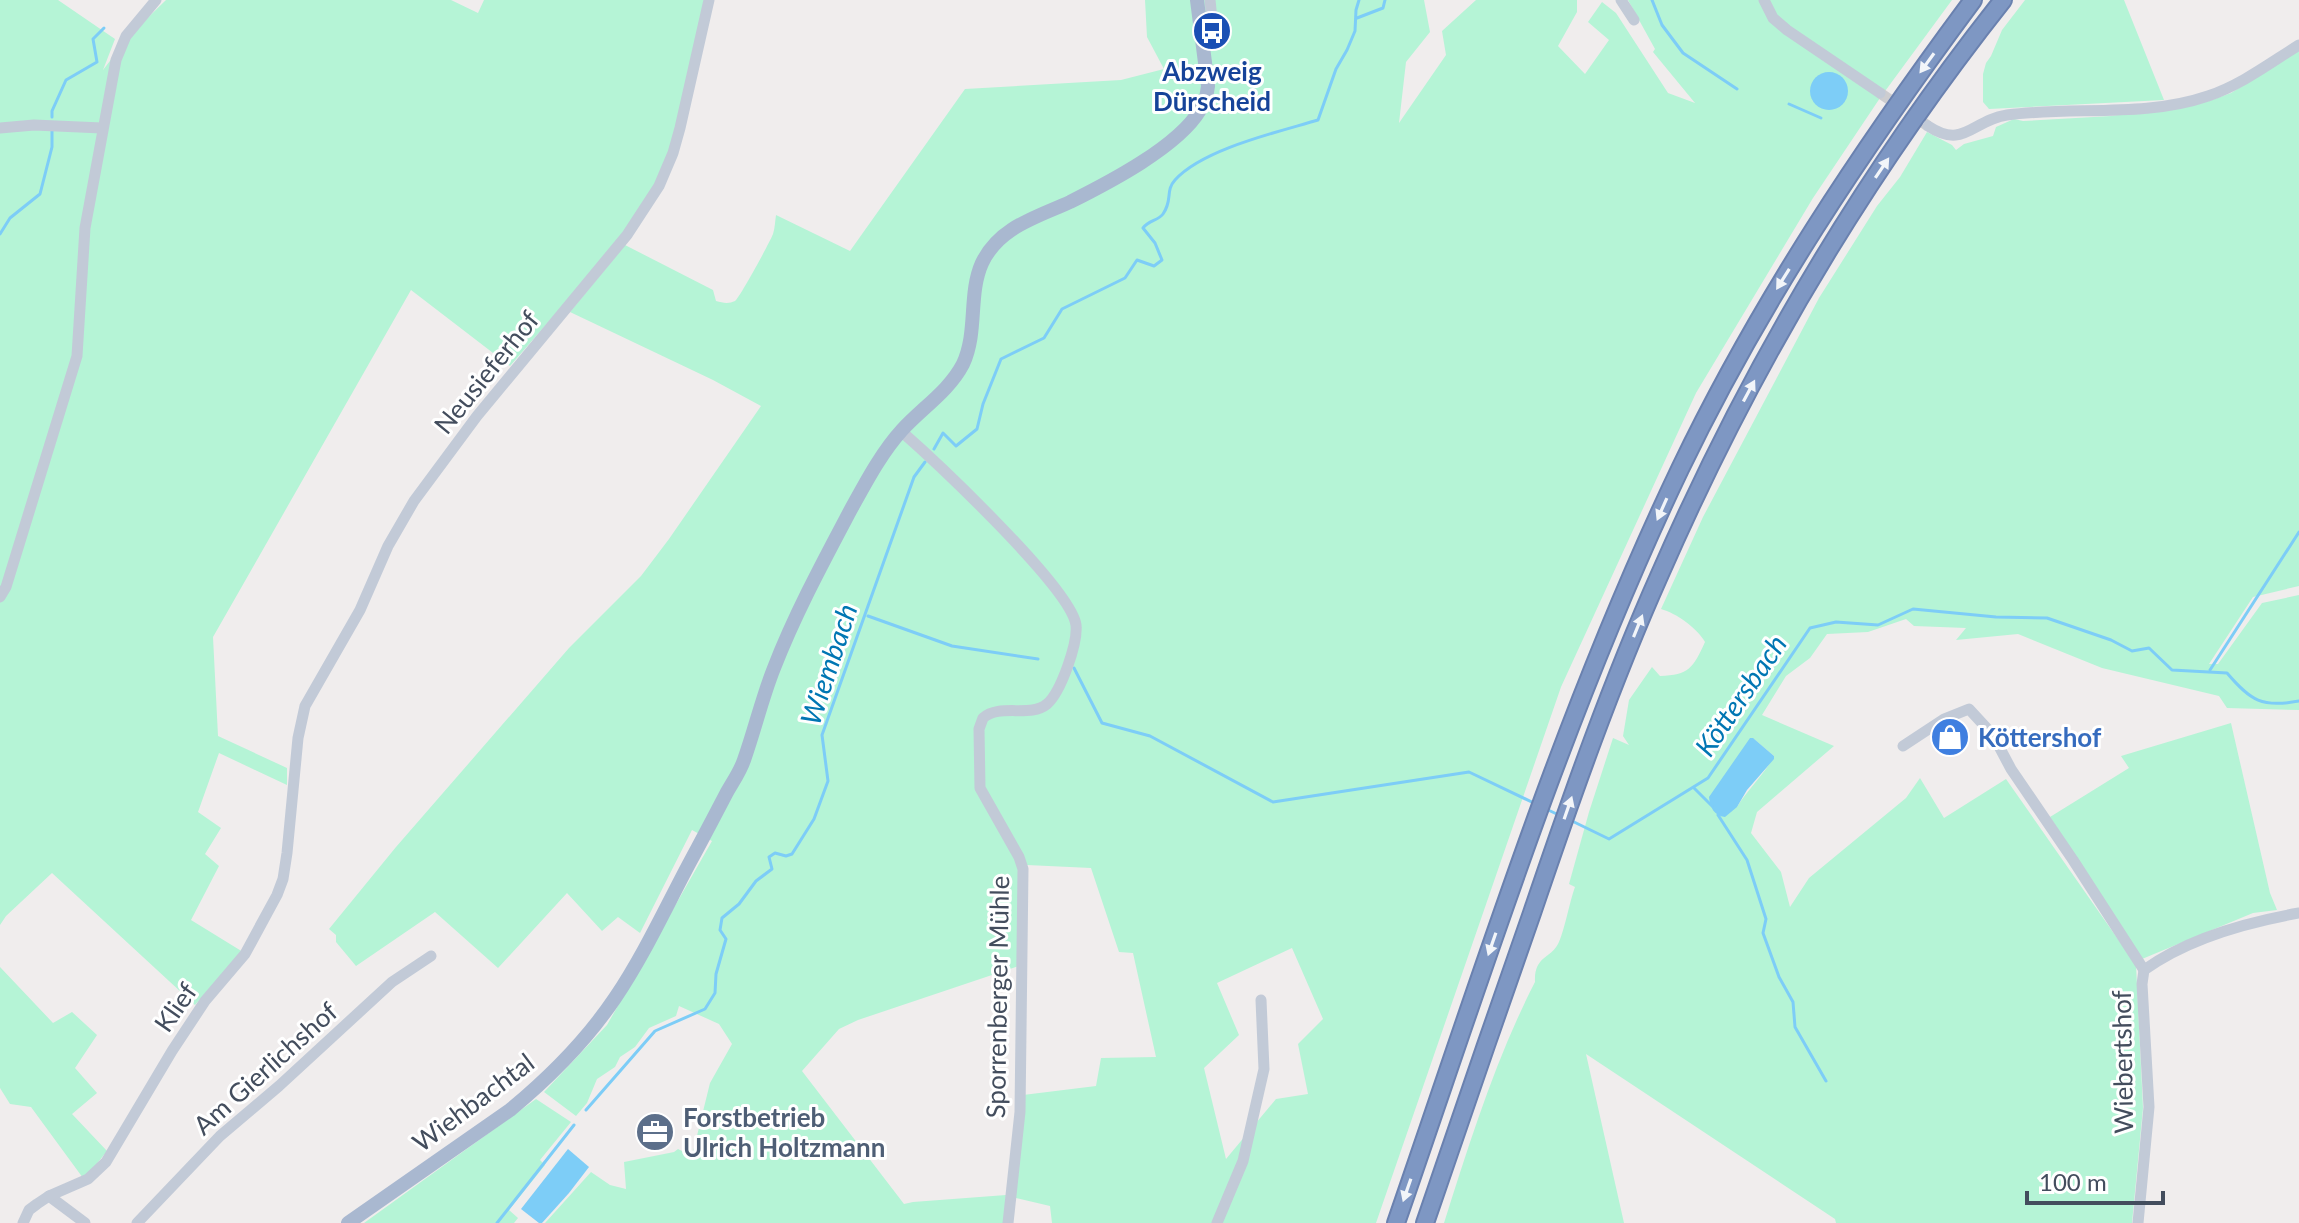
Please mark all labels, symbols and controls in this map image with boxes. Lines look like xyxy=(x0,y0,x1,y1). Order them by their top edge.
bus stop icon: Abzweig Dürscheid xyxy=(1191,10,1233,52)
one-way arrow xyxy=(1920,52,1935,73)
place label: Abzweig Dürscheid xyxy=(1153,55,1271,117)
one-way arrow xyxy=(1874,158,1889,179)
one-way arrow xyxy=(1777,268,1791,290)
street label: Neusieferhof xyxy=(427,304,545,440)
one-way arrow xyxy=(1742,380,1755,403)
one-way arrow xyxy=(1655,497,1668,521)
water label: Wiembach xyxy=(792,599,864,729)
one-way arrow xyxy=(1631,614,1644,638)
water label: Köttersbach xyxy=(1687,628,1793,762)
shop icon: Köttershof xyxy=(1929,716,1971,758)
place label: Köttershof xyxy=(1978,721,2102,753)
one-way arrow xyxy=(1563,795,1575,819)
street label: Sporrenberger Mühle xyxy=(979,875,1015,1119)
one-way arrow xyxy=(1485,933,1497,957)
street label: Klief xyxy=(147,976,203,1038)
street label: Wiebertshof xyxy=(2105,990,2139,1134)
street label: Am Gierlichshof xyxy=(186,995,344,1141)
street label: Wiehbachtal xyxy=(406,1046,540,1158)
place label: Forstbetrieb Ulrich Holtzmann xyxy=(683,1101,885,1163)
office icon: Forstbetrieb Ulrich Holtzmann xyxy=(634,1111,676,1153)
scale bar xyxy=(2027,1155,2163,1205)
text: 100 m xyxy=(2039,1167,2107,1196)
one-way arrow xyxy=(1401,1179,1413,1203)

